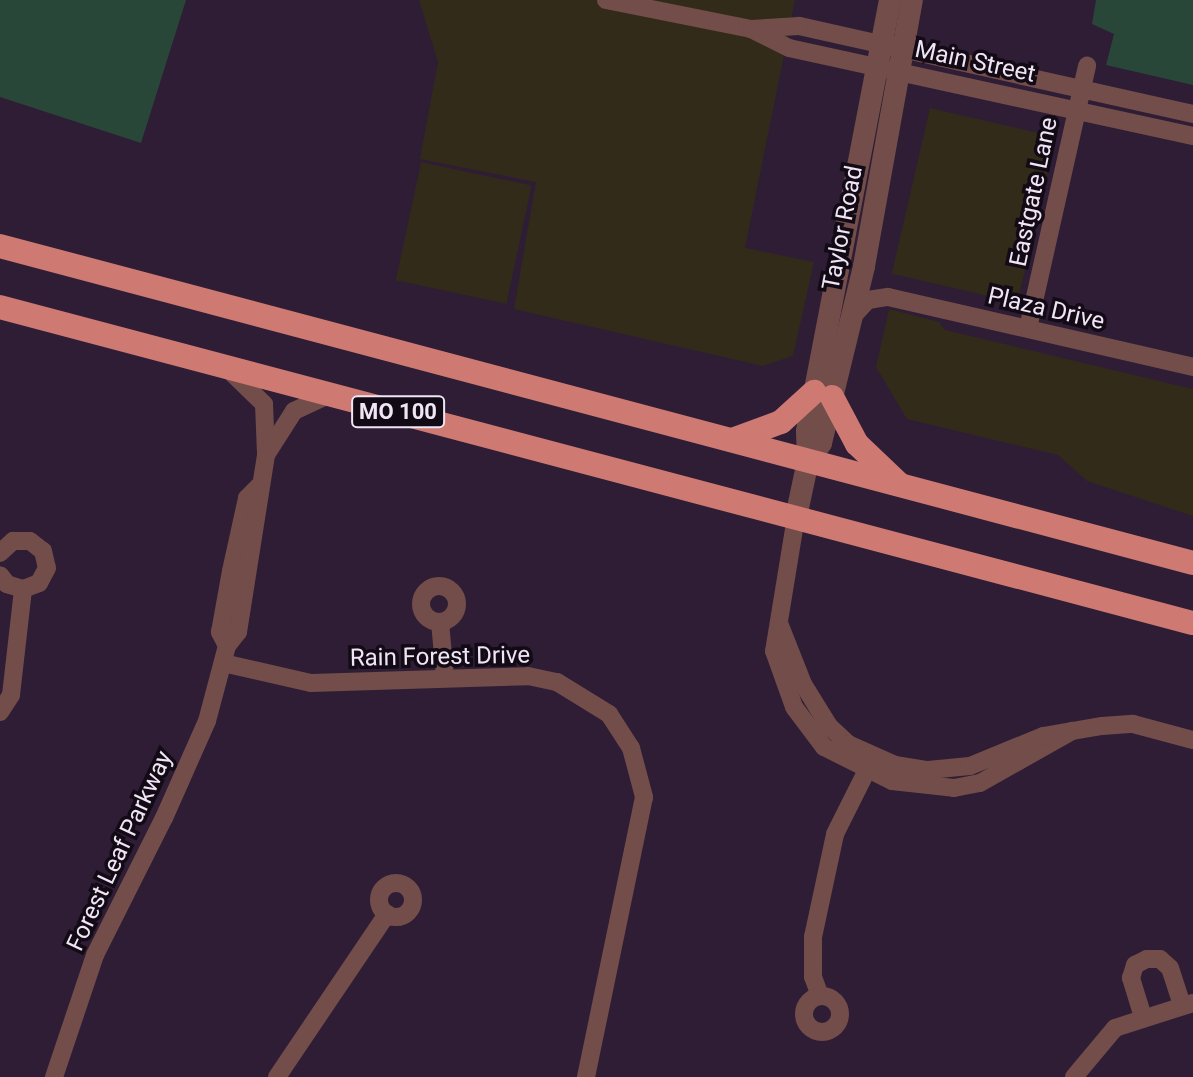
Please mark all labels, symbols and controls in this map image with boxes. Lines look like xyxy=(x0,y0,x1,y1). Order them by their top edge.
street label: Main Street xyxy=(912,35,1038,89)
street label: Eastgate Lane xyxy=(1004,115,1064,269)
street label: Taylor Road xyxy=(817,163,869,293)
street label: Plaza Drive xyxy=(985,282,1107,336)
road number: MO 100 xyxy=(350,394,446,430)
street label: Rain Forest Drive xyxy=(350,641,530,673)
street label: Forest Leaf Parkway xyxy=(61,747,179,955)

